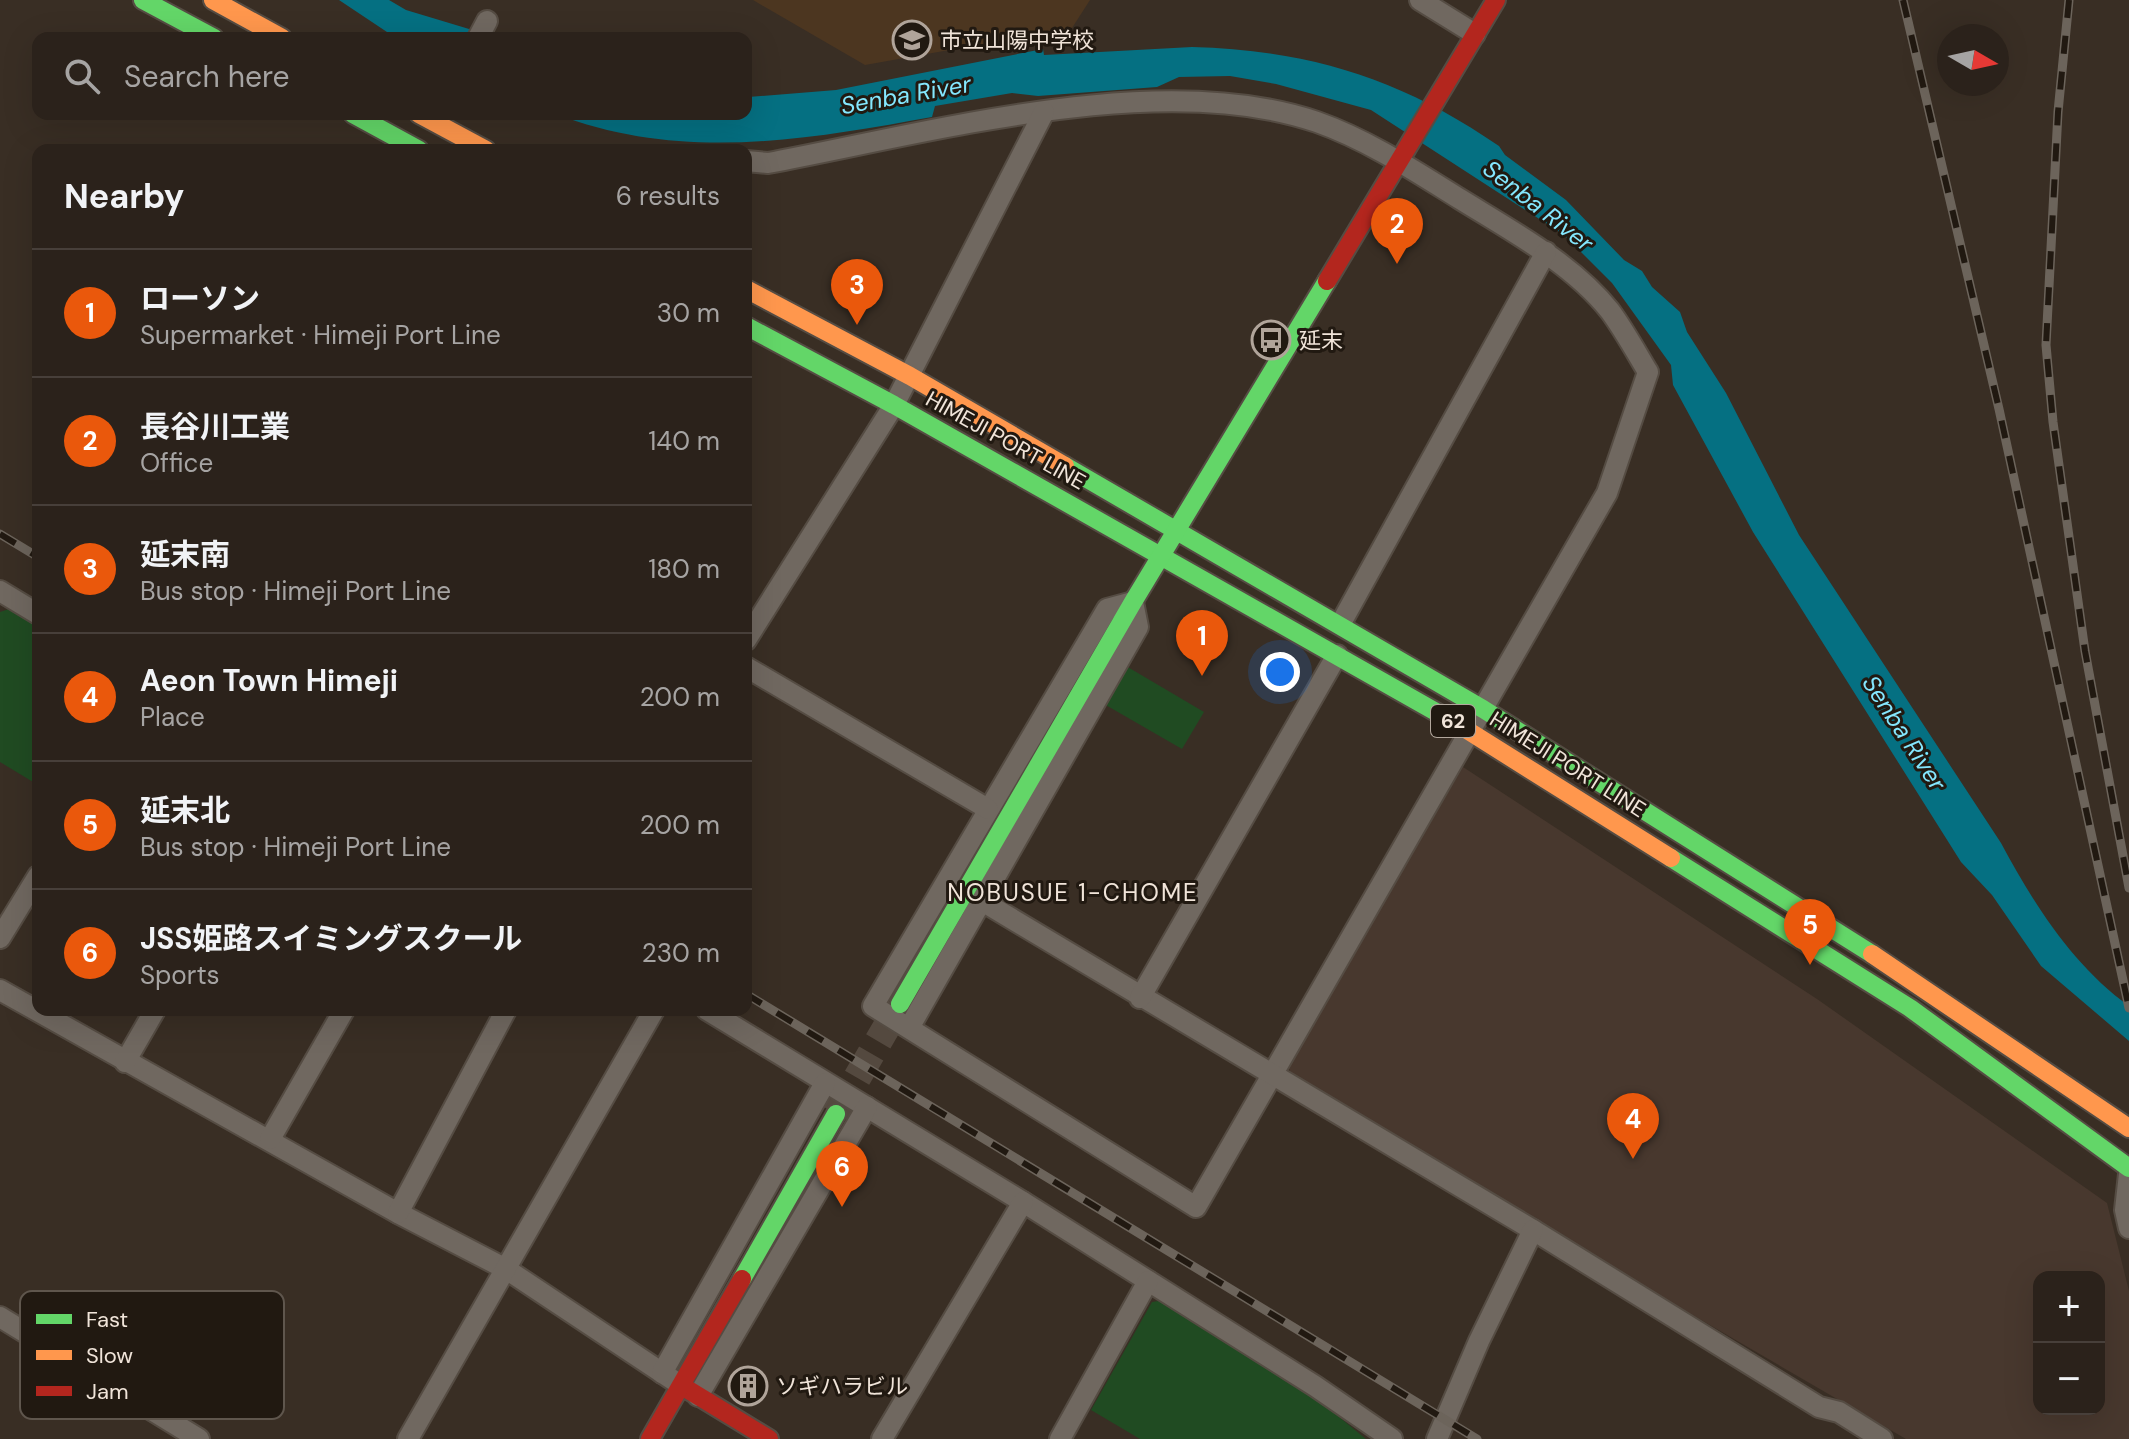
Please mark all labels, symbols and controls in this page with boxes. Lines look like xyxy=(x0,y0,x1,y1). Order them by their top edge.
school or university icon: 市立山陽中学校 xyxy=(891,19,933,61)
north arrow xyxy=(1937,24,2009,96)
place label: 市立山陽中学校 xyxy=(940,26,1094,55)
search box xyxy=(32,32,752,120)
icon: search xyxy=(60,54,104,98)
text: Search here xyxy=(124,57,290,96)
water label: Senba River xyxy=(838,68,974,121)
water label: Senba River xyxy=(1477,153,1601,259)
text: Nearby xyxy=(64,174,184,219)
text: 6 results xyxy=(616,179,720,213)
pin: 2 xyxy=(1371,198,1423,264)
pin: 3 xyxy=(831,259,883,325)
text: ローソン xyxy=(140,279,260,318)
text: 1 xyxy=(85,296,95,330)
text: 30 m xyxy=(657,296,720,330)
text: Supermarket · Himeji Port Line xyxy=(140,318,501,352)
bus stop icon: 延末 xyxy=(1250,319,1292,361)
place label: 延末 xyxy=(1299,326,1343,355)
street label: HIMEJI PORT LINE xyxy=(921,384,1091,496)
text: 長谷川工業 xyxy=(140,407,290,446)
text: 2 xyxy=(82,424,98,458)
text: 140 m xyxy=(648,424,720,458)
text: Office xyxy=(140,446,213,480)
text: 延末南 xyxy=(140,535,230,574)
text: 3 xyxy=(82,552,98,586)
text: 180 m xyxy=(648,552,720,586)
text: Bus stop · Himeji Port Line xyxy=(140,574,451,608)
pin: 1 xyxy=(1176,610,1228,676)
your location xyxy=(1260,652,1300,692)
text: Aeon Town Himeji xyxy=(140,661,398,700)
water label: Senba River xyxy=(1856,669,1954,797)
text: 4 xyxy=(82,680,98,714)
text: 200 m xyxy=(640,680,720,714)
text: Place xyxy=(140,700,205,734)
road number: 62 xyxy=(1431,705,1475,737)
street label: HIMEJI PORT LINE xyxy=(1484,705,1651,824)
text: 延末北 xyxy=(140,791,230,830)
text: 5 xyxy=(82,808,98,842)
text: 200 m xyxy=(640,808,720,842)
text: Bus stop · Himeji Port Line xyxy=(140,830,451,864)
district label: NOBUSUE 1-CHOME xyxy=(947,877,1199,908)
pin: 5 xyxy=(1784,899,1836,965)
text: JSS姫路スイミングスクール xyxy=(140,919,522,958)
text: 6 xyxy=(82,936,98,970)
text: 230 m xyxy=(642,936,720,970)
text: Sports xyxy=(140,958,220,992)
pin: 4 xyxy=(1607,1093,1659,1159)
pin: 6 xyxy=(816,1141,868,1207)
map controls xyxy=(2033,1271,2105,1415)
button: + xyxy=(2033,1271,2105,1343)
legend xyxy=(20,1291,284,1419)
text: Fast xyxy=(86,1305,128,1334)
text: Slow xyxy=(86,1341,133,1370)
button: − xyxy=(2033,1343,2105,1415)
building icon: ソギハラビル xyxy=(727,1365,769,1407)
place label: ソギハラビル xyxy=(776,1372,908,1401)
text: Jam xyxy=(86,1377,129,1406)

